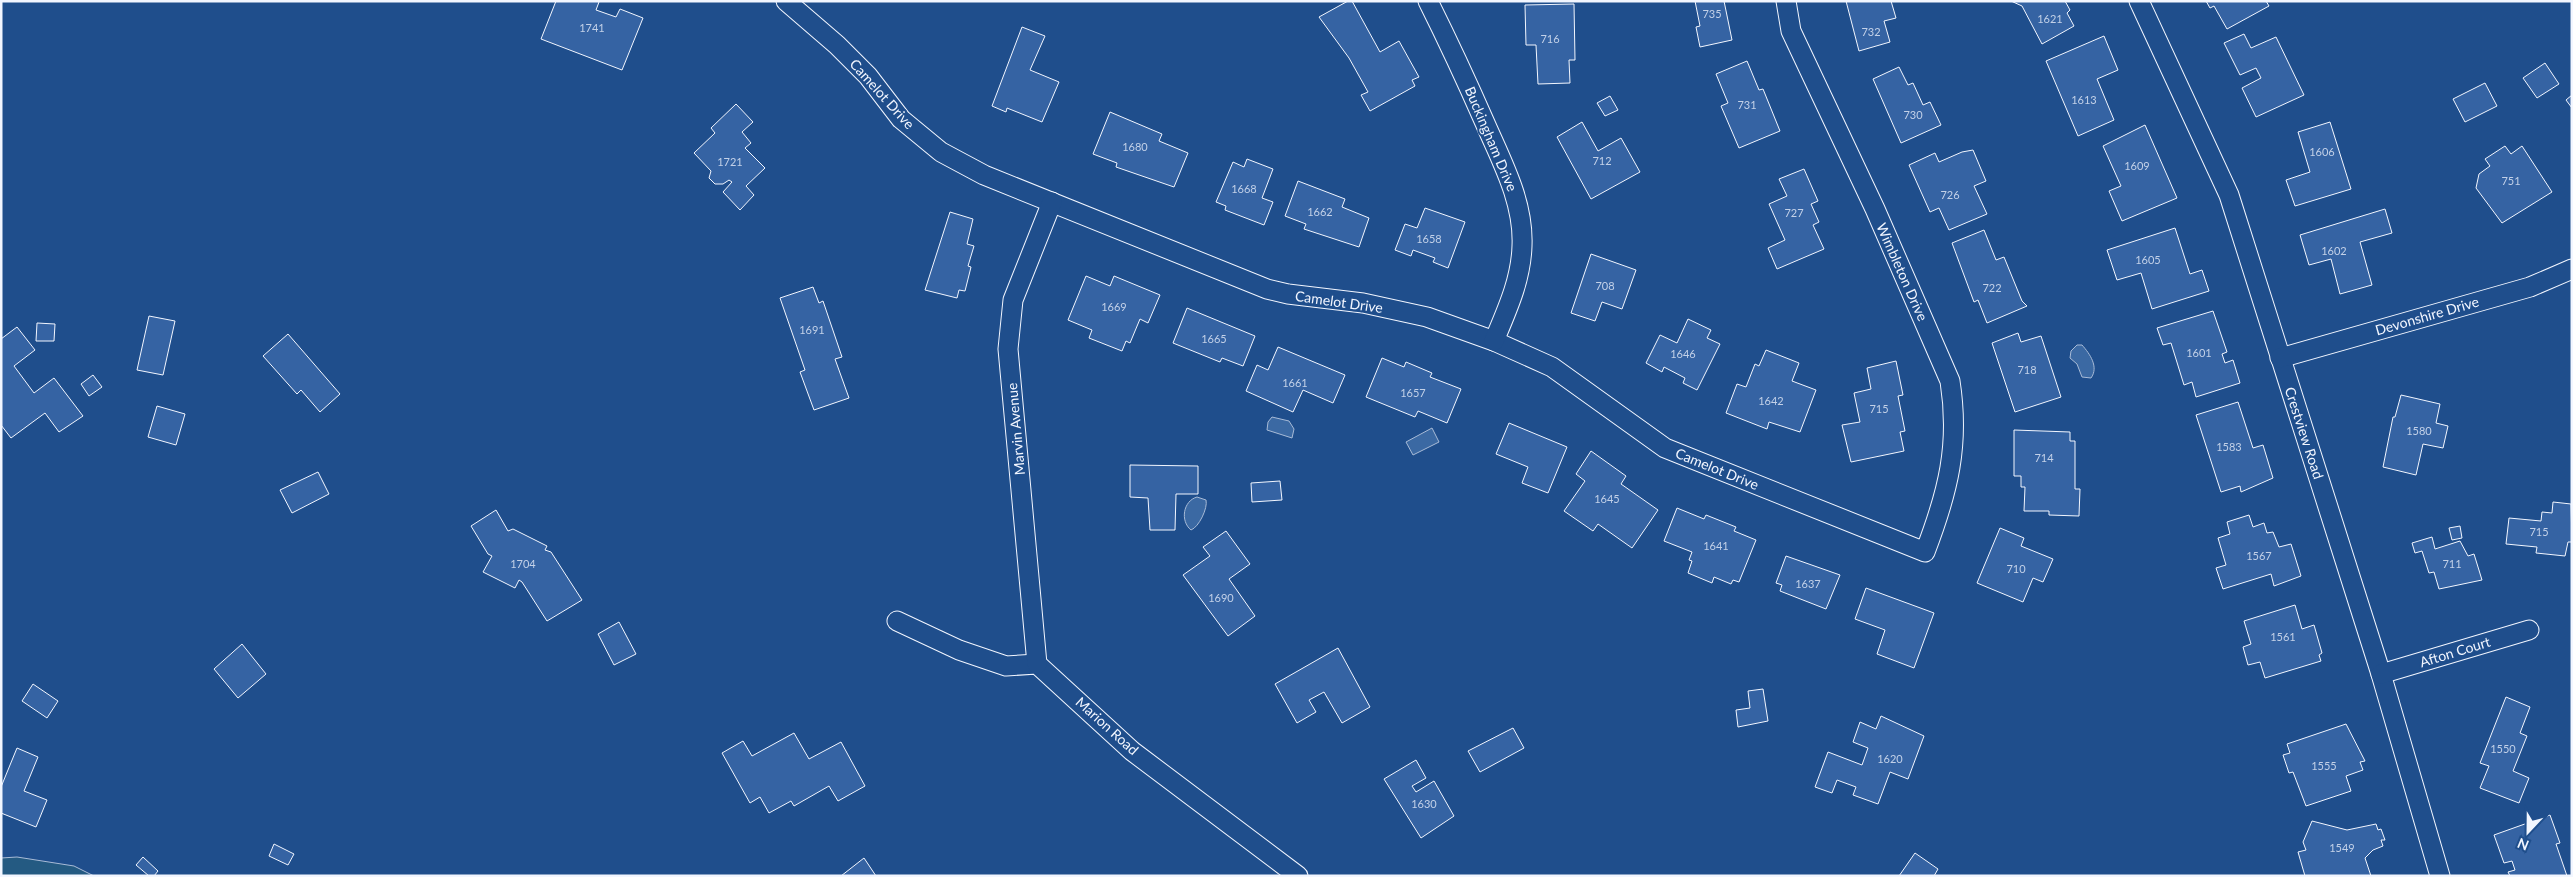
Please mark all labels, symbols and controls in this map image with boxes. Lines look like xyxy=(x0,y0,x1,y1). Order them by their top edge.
house number: 735 xyxy=(1702,7,1722,20)
house number: 1621 xyxy=(2037,12,2063,25)
house number: 1741 xyxy=(579,21,605,34)
house number: 732 xyxy=(1861,25,1881,38)
house number: 716 xyxy=(1540,32,1560,45)
street label: Camelot Drive xyxy=(847,55,918,132)
street label: Buckingham Drive xyxy=(1462,84,1521,194)
house number: 1613 xyxy=(2071,93,2097,106)
house number: 731 xyxy=(1737,98,1757,111)
house number: 730 xyxy=(1903,108,1923,121)
house number: 1680 xyxy=(1122,140,1148,153)
house number: 1606 xyxy=(2309,145,2335,158)
house number: 712 xyxy=(1592,154,1612,167)
house number: 1721 xyxy=(717,155,743,168)
house number: 1609 xyxy=(2124,159,2150,172)
house number: 751 xyxy=(2501,174,2521,187)
house number: 1668 xyxy=(1231,182,1257,195)
house number: 726 xyxy=(1940,188,1960,201)
house number: 1662 xyxy=(1307,205,1333,218)
house number: 727 xyxy=(1784,206,1804,219)
street label: Wimbleton Drive xyxy=(1873,220,1932,323)
house number: 1658 xyxy=(1416,232,1442,245)
house number: 1602 xyxy=(2321,244,2347,257)
house number: 1605 xyxy=(2135,253,2161,266)
house number: 708 xyxy=(1595,279,1615,292)
house number: 722 xyxy=(1982,281,2002,294)
street label: Camelot Drive xyxy=(1294,287,1384,316)
street label: Devonshire Drive xyxy=(2373,293,2481,338)
house number: 1669 xyxy=(1101,300,1127,313)
house number: 1691 xyxy=(799,323,825,336)
house number: 1665 xyxy=(1201,332,1227,345)
house number: 1601 xyxy=(2186,346,2212,359)
house number: 1646 xyxy=(1670,347,1696,360)
house number: 718 xyxy=(2017,363,2037,376)
house number: 1661 xyxy=(1282,376,1308,389)
street label: Marvin Avenue xyxy=(1003,382,1028,476)
street label: Crestview Road xyxy=(2282,385,2327,481)
house number: 1657 xyxy=(1400,386,1426,399)
house number: 1642 xyxy=(1758,394,1784,407)
house number: 715 xyxy=(1869,402,1889,415)
house number: 1580 xyxy=(2406,424,2432,437)
house number: 1583 xyxy=(2216,440,2242,453)
street label: Camelot Drive xyxy=(1673,444,1761,493)
house number: 714 xyxy=(2034,451,2054,464)
house number: 1645 xyxy=(1594,492,1620,505)
house number: 715 xyxy=(2529,525,2549,538)
house number: 1641 xyxy=(1703,539,1729,552)
house number: 1567 xyxy=(2246,549,2272,562)
house number: 1704 xyxy=(510,557,536,570)
house number: 711 xyxy=(2442,557,2462,570)
house number: 710 xyxy=(2006,562,2026,575)
house number: 1637 xyxy=(1795,577,1821,590)
house number: 1690 xyxy=(1208,591,1234,604)
house number: 1561 xyxy=(2270,630,2296,643)
street label: Afton Court xyxy=(2417,633,2492,670)
street label: Marion Road xyxy=(1072,693,1142,758)
house number: 1550 xyxy=(2490,742,2516,755)
house number: 1620 xyxy=(1877,752,1903,765)
house number: 1555 xyxy=(2311,759,2337,772)
house number: 1630 xyxy=(1411,797,1437,810)
north arrow xyxy=(2503,807,2553,857)
text: N xyxy=(2515,835,2531,854)
house number: 1549 xyxy=(2329,841,2355,854)

